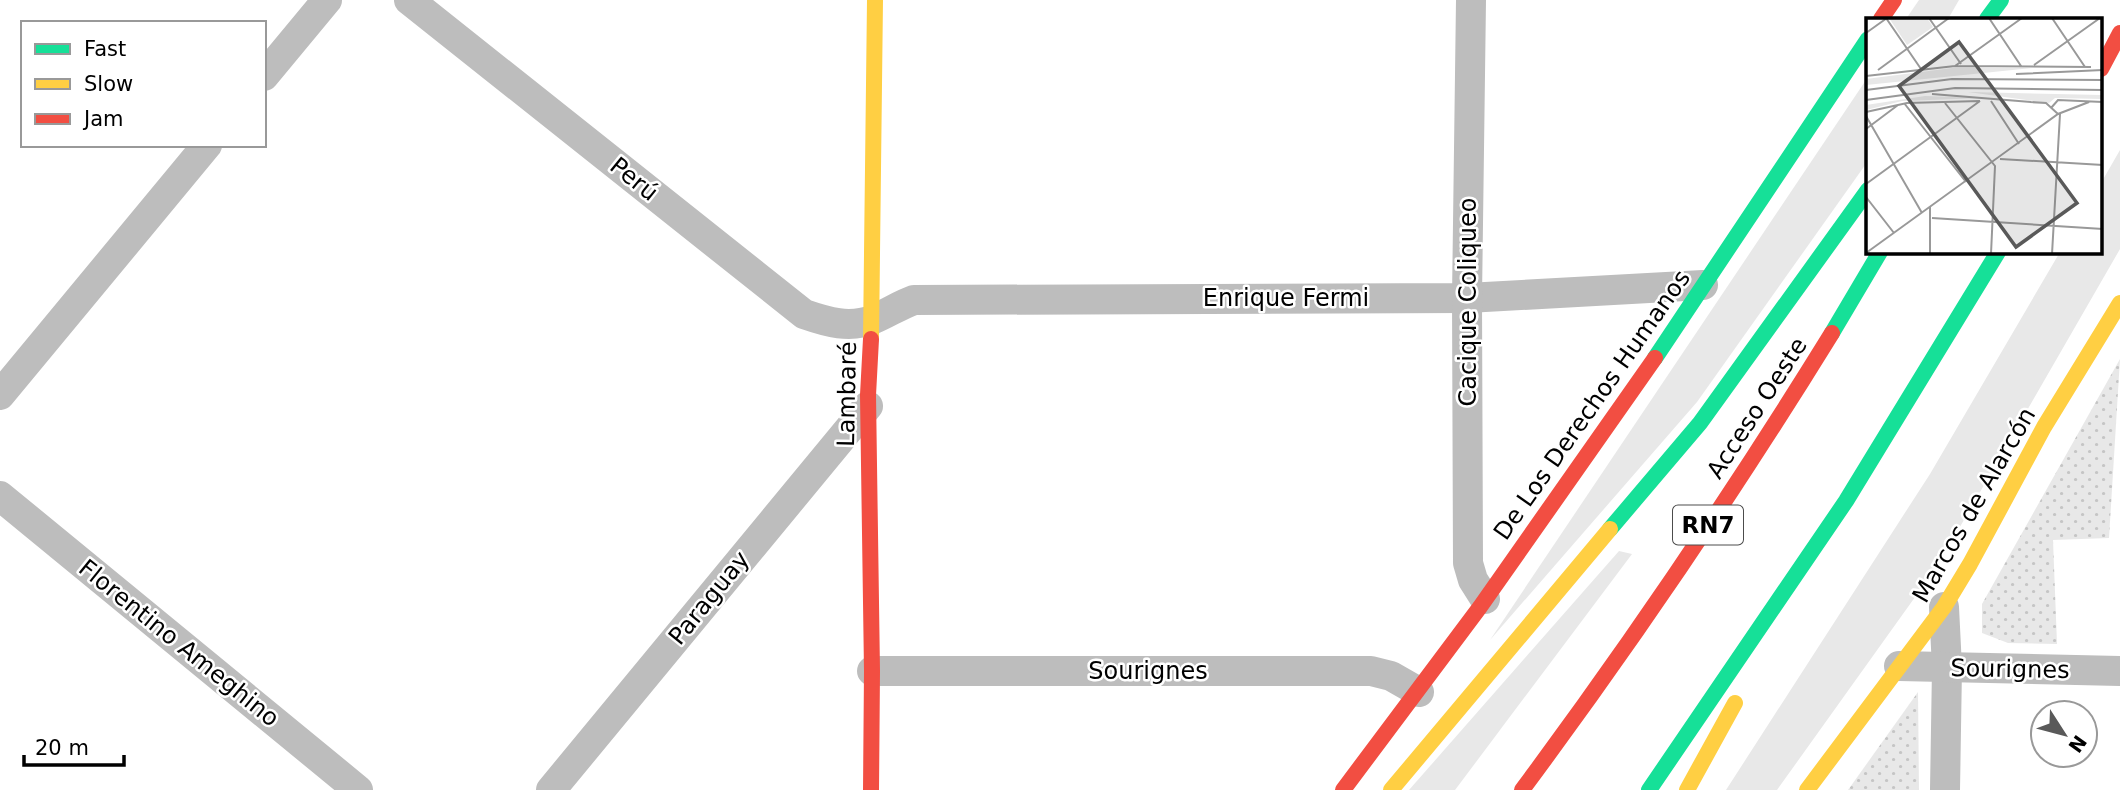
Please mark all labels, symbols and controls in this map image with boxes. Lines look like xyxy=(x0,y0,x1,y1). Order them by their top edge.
inset map xyxy=(1866,18,2102,254)
legend xyxy=(21,21,266,147)
text: Fast xyxy=(84,37,126,61)
text: Slow xyxy=(84,72,133,96)
text: Jam xyxy=(82,107,124,131)
street label: Perú xyxy=(604,151,664,207)
street label: Cacique Coliqueo xyxy=(1454,198,1482,406)
street label: De Los Derechos Humanos xyxy=(1488,265,1696,545)
street label: Enrique Fermi xyxy=(1203,284,1369,312)
street label: Acceso Oeste xyxy=(1701,332,1813,484)
street label: Lambaré xyxy=(832,341,862,447)
street label: Marcos de Alarcón xyxy=(1907,402,2041,608)
road number: RN7 xyxy=(1673,505,1743,544)
street label: Paraguay xyxy=(663,546,755,650)
street label: Florentino Ameghino xyxy=(73,554,285,732)
street label: Sourignes xyxy=(1950,654,2070,684)
street label: Sourignes xyxy=(1088,657,1208,685)
north arrow xyxy=(2029,699,2099,769)
scale bar xyxy=(24,724,124,768)
text: N xyxy=(2064,731,2091,757)
text: 20 m xyxy=(35,736,89,760)

